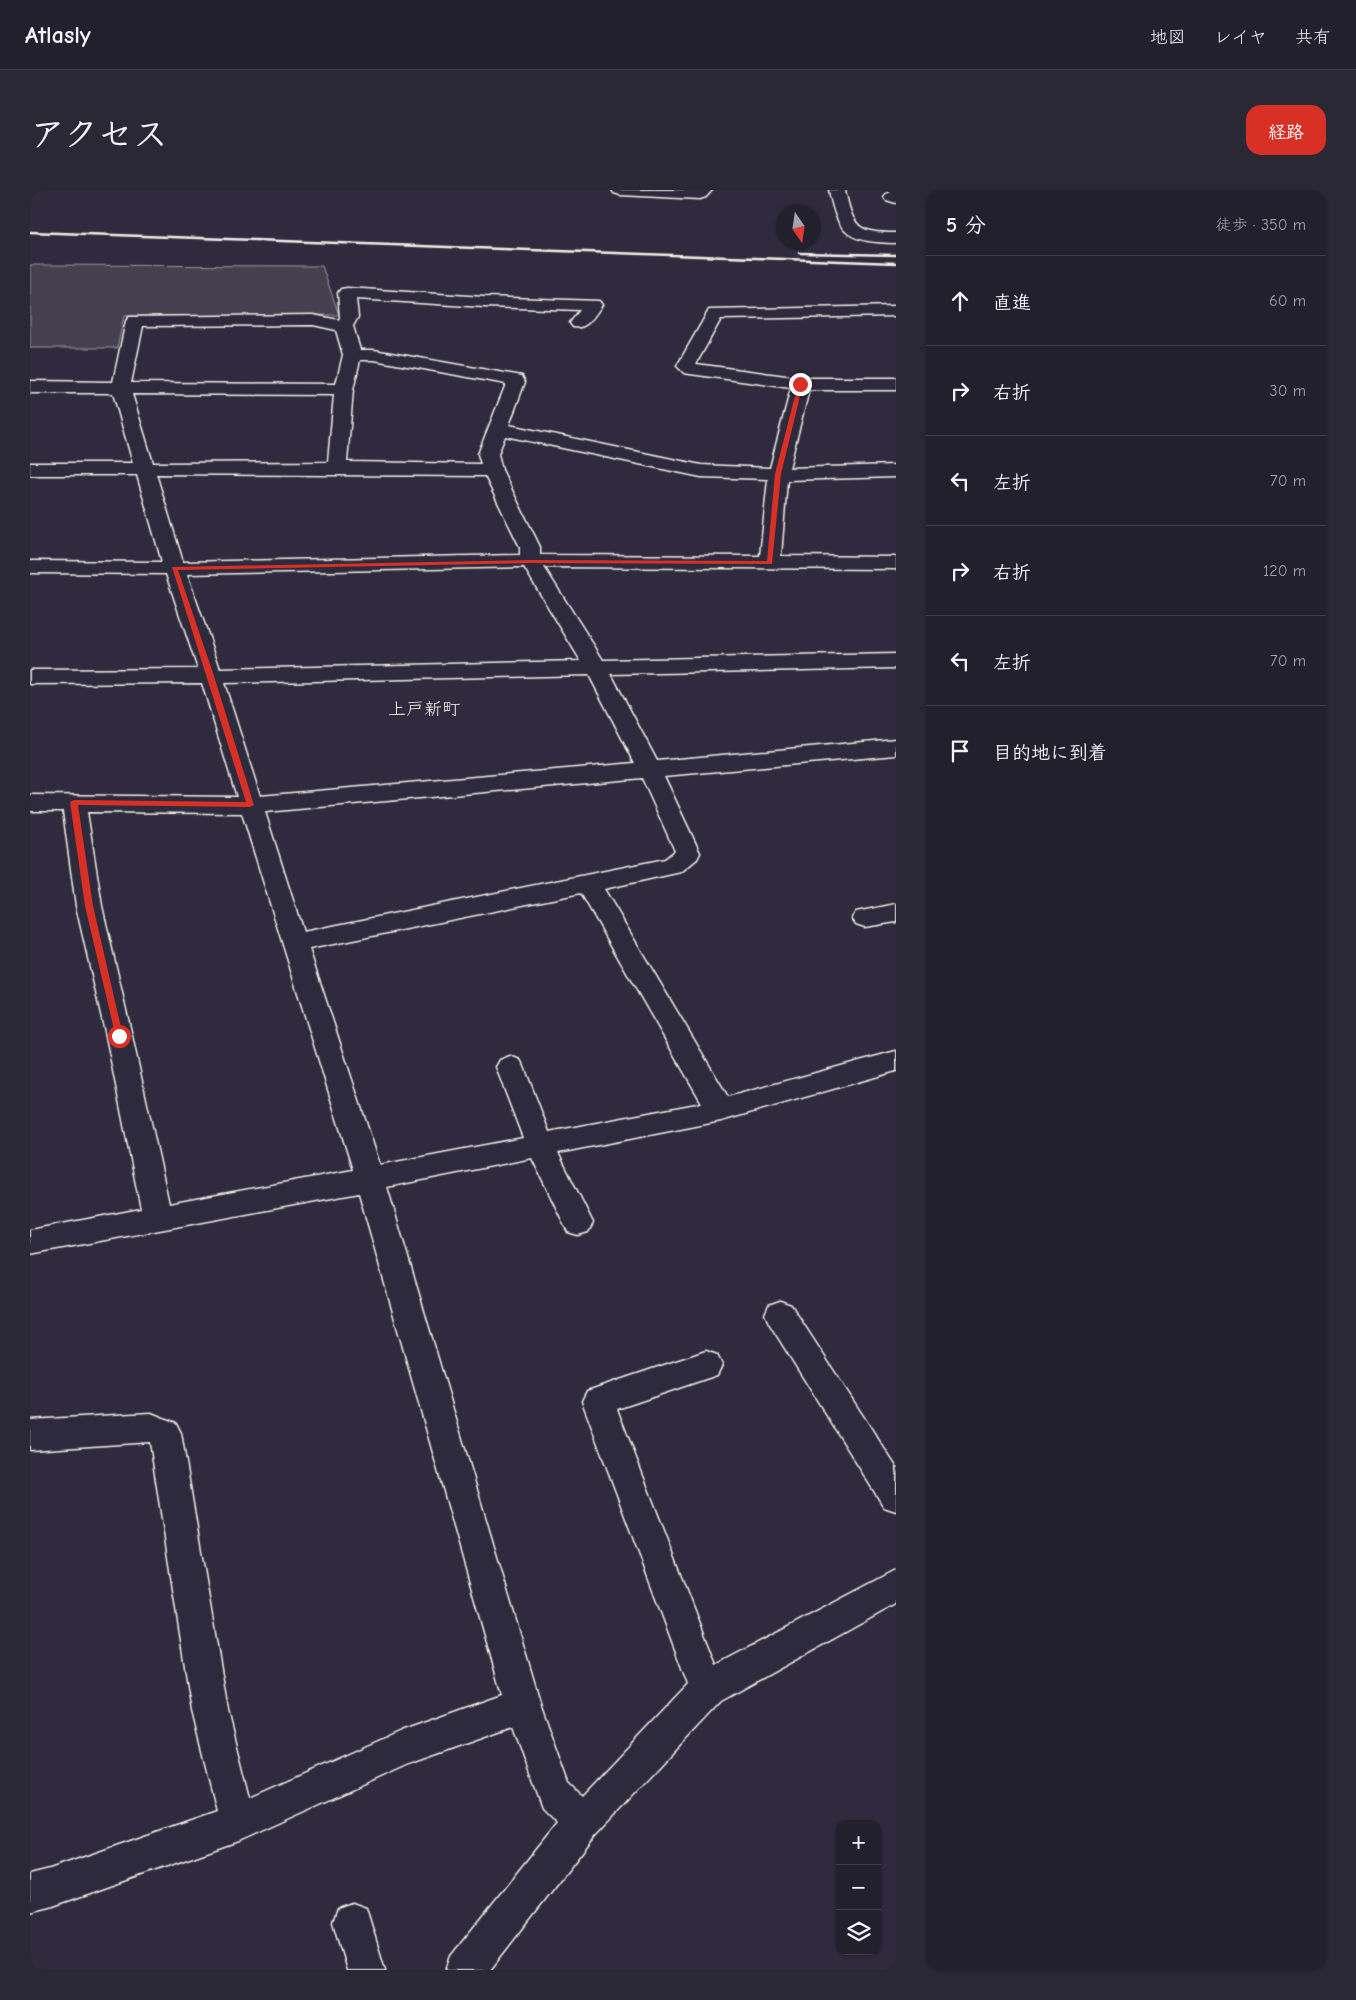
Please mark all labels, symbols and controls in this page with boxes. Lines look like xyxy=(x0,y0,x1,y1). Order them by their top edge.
text: Atlasly xyxy=(25,21,91,49)
text: 地図 xyxy=(1150,27,1186,48)
text: レイヤ xyxy=(1214,27,1267,48)
text: 共有 xyxy=(1295,27,1331,48)
button: 経路 xyxy=(1246,105,1326,155)
text: アクセス xyxy=(30,114,168,155)
north arrow xyxy=(776,205,821,250)
text: 5 分 xyxy=(946,213,986,237)
text: 徒歩 · 350 m xyxy=(1215,216,1306,234)
icon: ahead xyxy=(946,287,974,315)
text: 直進 xyxy=(993,292,1031,314)
text: 60 m xyxy=(1269,292,1306,310)
route end xyxy=(789,373,812,396)
icon: right xyxy=(946,377,974,405)
text: 右折 xyxy=(993,382,1031,404)
text: 30 m xyxy=(1270,382,1306,400)
icon: left xyxy=(946,467,974,495)
text: 左折 xyxy=(993,472,1031,494)
text: 70 m xyxy=(1270,472,1306,490)
icon: right xyxy=(946,557,974,585)
text: 右折 xyxy=(993,562,1031,584)
text: 120 m xyxy=(1263,562,1306,580)
icon: left xyxy=(946,647,974,675)
text: 左折 xyxy=(993,652,1031,674)
text: 70 m xyxy=(1270,652,1306,670)
district label: 上戸新町 xyxy=(388,699,460,720)
icon: arrive xyxy=(946,737,974,765)
text: 目的地に到着 xyxy=(993,742,1107,764)
route start xyxy=(108,1025,131,1048)
map controls xyxy=(836,1820,881,1955)
button: + xyxy=(836,1820,881,1865)
button: − xyxy=(836,1865,881,1910)
button: layers xyxy=(836,1910,881,1955)

